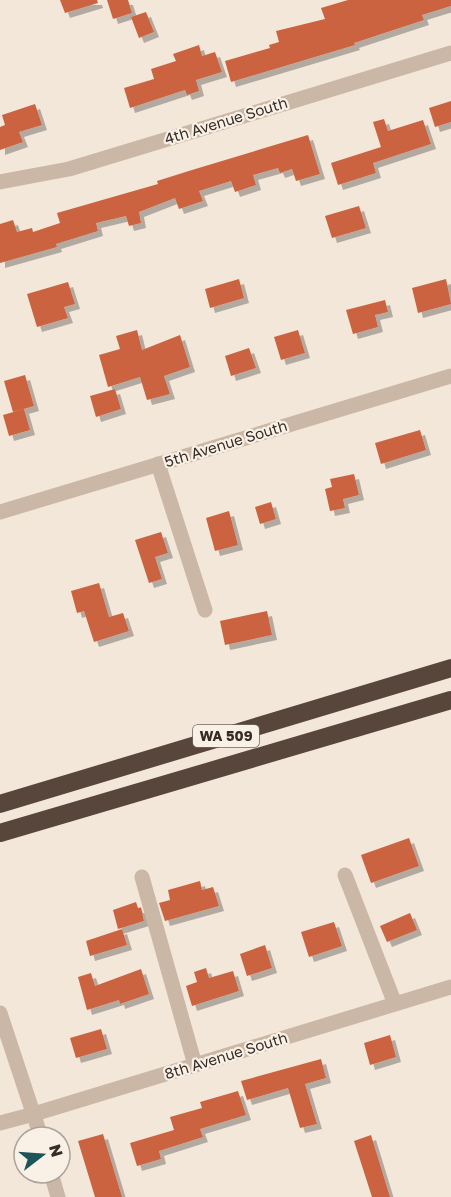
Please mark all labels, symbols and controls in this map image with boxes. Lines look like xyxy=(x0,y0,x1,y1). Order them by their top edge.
street label: 4th Avenue South xyxy=(162,93,289,147)
street label: 5th Avenue South xyxy=(162,416,289,470)
road number: WA 509 xyxy=(193,725,259,747)
street label: 8th Avenue South xyxy=(162,1028,289,1082)
north arrow xyxy=(12,1125,72,1185)
text: N xyxy=(45,1142,68,1159)

